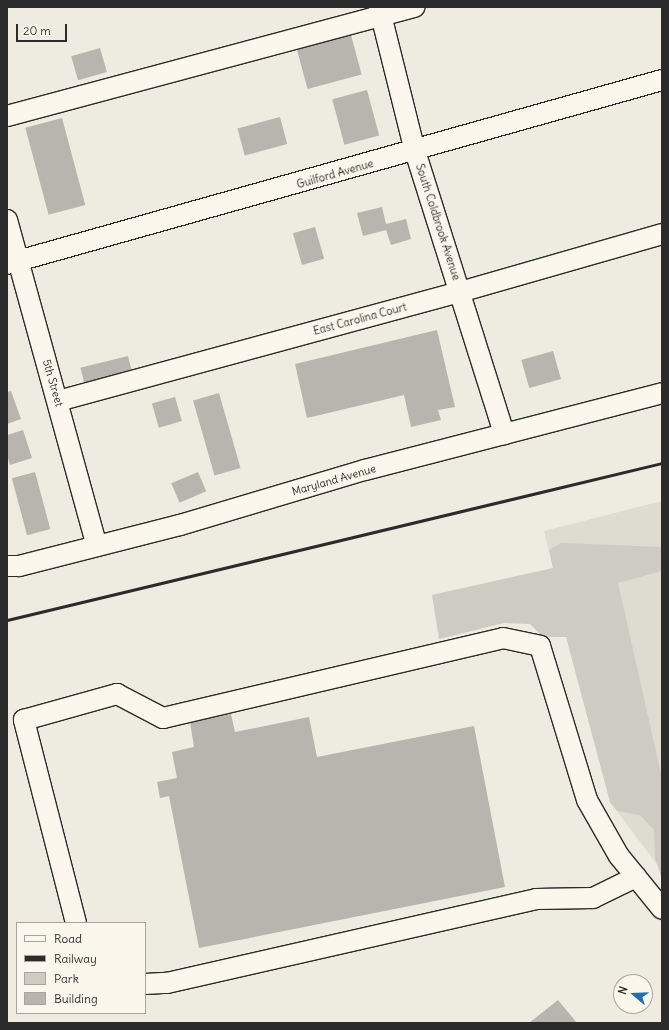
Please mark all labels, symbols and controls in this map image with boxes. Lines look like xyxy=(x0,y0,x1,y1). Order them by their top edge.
scale bar xyxy=(18,16,69,42)
text: 20 m xyxy=(23,23,51,38)
street label: Guilford Avenue xyxy=(295,157,375,191)
street label: South Coldbrook Avenue xyxy=(413,162,463,282)
street label: East Carolina Court xyxy=(312,300,408,338)
street label: 5th Street xyxy=(40,358,66,408)
street label: Maryland Avenue xyxy=(290,462,378,498)
legend xyxy=(16,922,146,1014)
text: Road xyxy=(54,931,82,946)
text: Railway xyxy=(54,951,97,966)
text: Park xyxy=(54,971,79,986)
north arrow xyxy=(613,974,653,1014)
text: N xyxy=(615,985,630,996)
text: Building xyxy=(54,991,98,1006)

